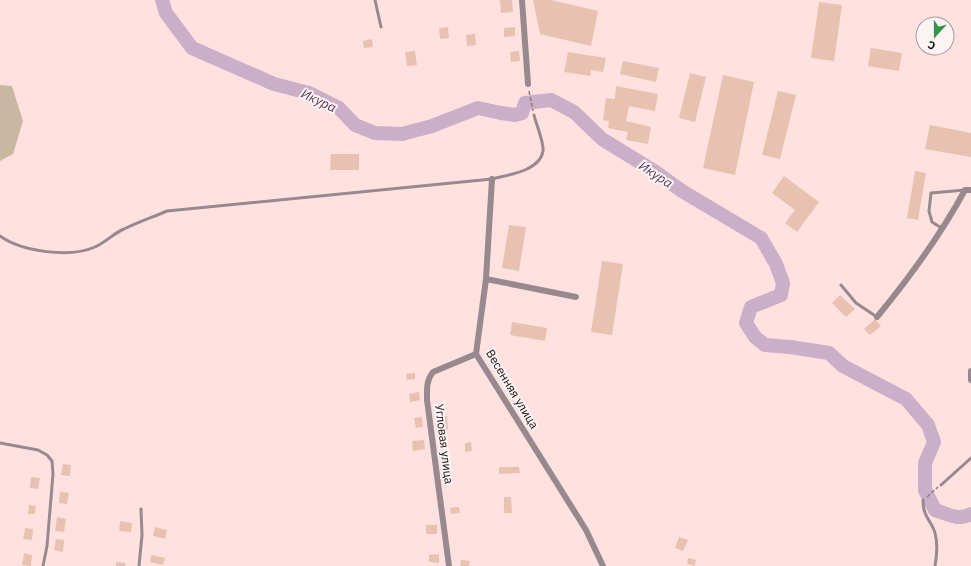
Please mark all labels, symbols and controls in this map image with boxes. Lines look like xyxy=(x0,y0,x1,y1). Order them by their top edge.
north arrow xyxy=(915,16,955,56)
text: С xyxy=(926,38,937,53)
water label: Икура xyxy=(298,85,339,116)
water label: Икура xyxy=(636,157,676,192)
street label: Весенняя улица xyxy=(483,346,542,432)
street label: Угловая улица xyxy=(432,403,457,485)

